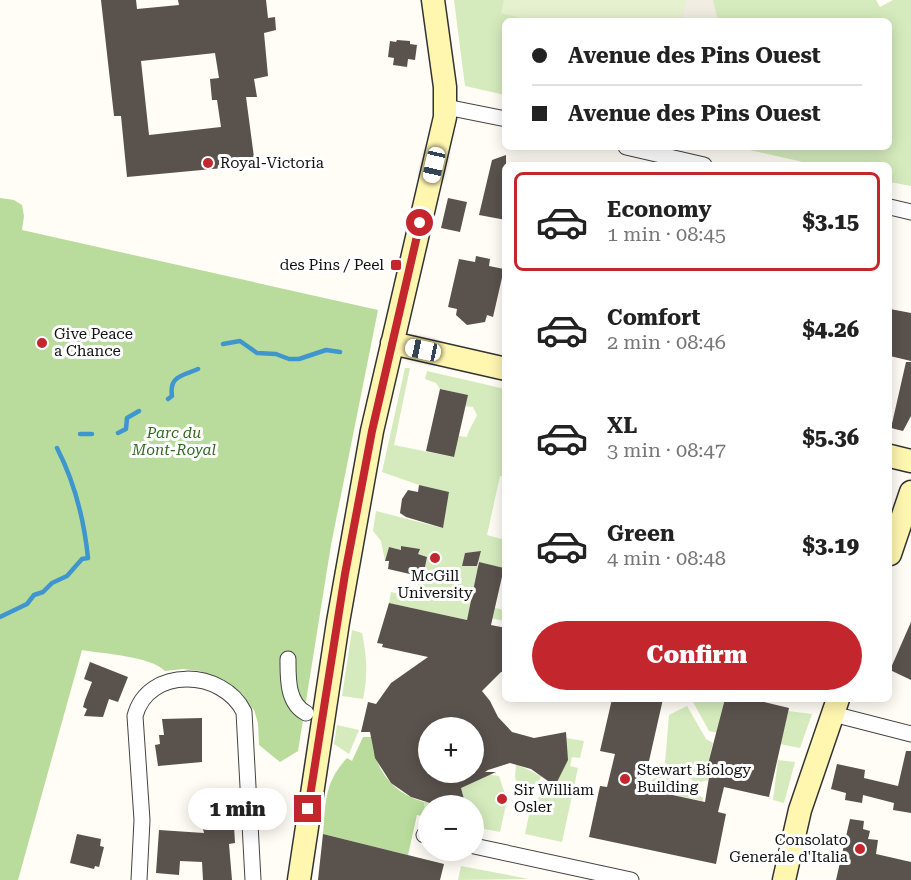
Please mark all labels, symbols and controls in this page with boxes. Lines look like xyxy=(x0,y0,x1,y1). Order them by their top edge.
text: Avenue des Pins Ouest xyxy=(568,43,821,68)
text: Avenue des Pins Ouest xyxy=(568,101,821,126)
car xyxy=(421,145,447,185)
place label: Royal-Victoria xyxy=(220,154,324,172)
marker: Royal-Victoria xyxy=(201,156,215,170)
icon: car xyxy=(535,195,589,249)
text: Economy xyxy=(607,197,711,222)
route start xyxy=(406,209,433,236)
text: $3.15 xyxy=(802,209,859,234)
text: 1 min · 08:45 xyxy=(607,222,726,246)
place label: des Pins / Peel xyxy=(280,256,384,274)
marker: des Pins / Peel xyxy=(389,258,403,272)
icon: car xyxy=(535,303,589,357)
text: Comfort xyxy=(607,305,700,330)
text: $4.26 xyxy=(802,317,859,342)
place label: Give Peace a Chance xyxy=(54,325,133,360)
text: 2 min · 08:46 xyxy=(607,330,726,354)
marker: Give Peace a Chance xyxy=(35,336,49,350)
car xyxy=(404,337,442,363)
icon: car xyxy=(535,411,589,465)
text: XL xyxy=(607,413,637,438)
park label: Parc du Mont-Royal xyxy=(131,424,216,459)
text: $5.36 xyxy=(802,425,859,450)
text: 3 min · 08:47 xyxy=(607,438,726,462)
icon: car xyxy=(535,519,589,573)
text: Green xyxy=(607,521,675,546)
text: $3.19 xyxy=(802,533,859,558)
text: 4 min · 08:48 xyxy=(607,546,726,570)
marker: McGill University xyxy=(428,551,442,565)
place label: McGill University xyxy=(397,567,473,602)
button: Confirm xyxy=(532,621,862,690)
map controls xyxy=(418,717,484,861)
button: + xyxy=(418,717,484,783)
place label: Stewart Biology Building xyxy=(637,761,751,796)
marker: Stewart Biology Building xyxy=(618,772,632,786)
place label: Sir William Osler xyxy=(514,781,594,816)
callout: 1 min xyxy=(188,788,287,830)
marker: Sir William Osler xyxy=(495,792,509,806)
route end xyxy=(294,795,321,822)
button: − xyxy=(418,795,484,861)
text: 1 min xyxy=(209,797,266,821)
place label: Consolato Generale d'Italia xyxy=(729,831,848,866)
marker: Consolato Generale d'Italia xyxy=(853,842,867,856)

